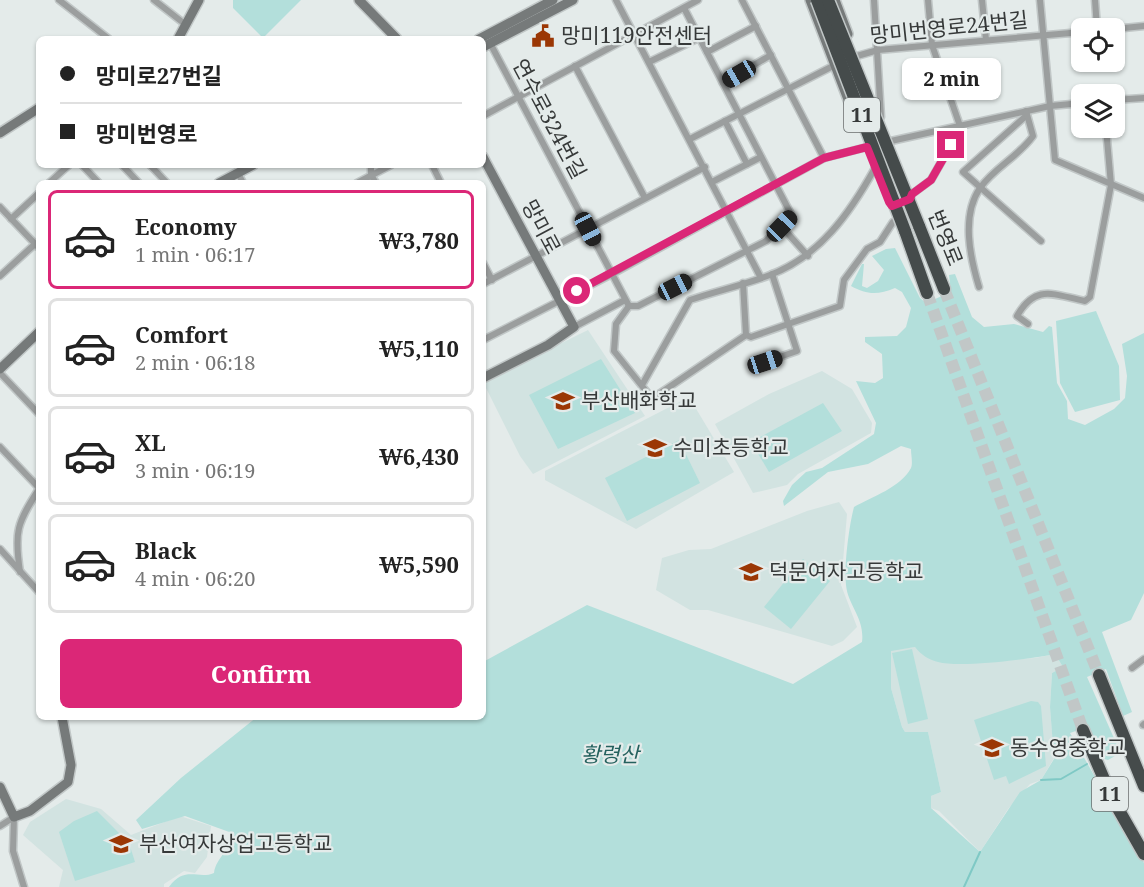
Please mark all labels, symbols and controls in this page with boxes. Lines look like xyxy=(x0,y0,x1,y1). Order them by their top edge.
street label: 망미번영로24번길 xyxy=(869,5,1029,49)
map controls xyxy=(1071,18,1125,138)
button: locate xyxy=(1071,18,1125,72)
place label: 망미119안전센터 xyxy=(561,21,712,49)
public building icon: 망미119안전센터 xyxy=(530,23,556,49)
street label: 연수로324번길 xyxy=(507,54,593,183)
car xyxy=(719,57,759,91)
callout: 2 min xyxy=(902,58,1000,100)
text: 망미로27번길 xyxy=(96,60,222,90)
text: 2 min xyxy=(923,65,980,92)
button: layers xyxy=(1071,84,1125,138)
road number: 11 xyxy=(844,98,880,132)
text: 망미번영로 xyxy=(96,118,197,148)
route end xyxy=(937,131,964,158)
street label: 망미로 xyxy=(516,194,568,259)
street label: 번영로 xyxy=(922,206,970,270)
car xyxy=(763,207,801,245)
car xyxy=(572,209,604,249)
text: Economy xyxy=(135,211,237,241)
icon: car xyxy=(63,213,117,267)
text: ₩3,780 xyxy=(379,225,459,255)
text: 1 min · 06:17 xyxy=(135,241,255,268)
car xyxy=(655,271,695,303)
route start xyxy=(563,277,590,304)
text: Comfort xyxy=(135,319,228,349)
icon: car xyxy=(63,321,117,375)
text: ₩5,110 xyxy=(379,333,459,363)
car xyxy=(745,348,785,376)
text: 2 min · 06:18 xyxy=(135,349,255,376)
place label: 부산배화학교 xyxy=(581,386,697,414)
school or university icon: 부산배화학교 xyxy=(550,388,576,414)
text: XL xyxy=(135,427,166,457)
icon: car xyxy=(63,429,117,483)
place label: 수미초등학교 xyxy=(673,433,789,461)
school or university icon: 수미초등학교 xyxy=(642,435,668,461)
text: ₩6,430 xyxy=(379,441,459,471)
text: 3 min · 06:19 xyxy=(135,457,255,484)
text: Black xyxy=(135,535,196,565)
icon: car xyxy=(63,537,117,591)
text: ₩5,590 xyxy=(379,549,459,579)
place label: 덕문여자고등학교 xyxy=(769,557,924,585)
school or university icon: 덕문여자고등학교 xyxy=(738,559,764,585)
text: 4 min · 06:20 xyxy=(135,565,255,592)
button: Confirm xyxy=(60,639,462,708)
place label: 동수영중학교 xyxy=(1010,733,1126,761)
school or university icon: 동수영중학교 xyxy=(979,735,1005,761)
park label: 황령산 xyxy=(581,740,642,768)
road number: 11 xyxy=(1092,777,1128,811)
place label: 부산여자상업고등학교 xyxy=(139,829,332,857)
school or university icon: 부산여자상업고등학교 xyxy=(108,831,134,857)

